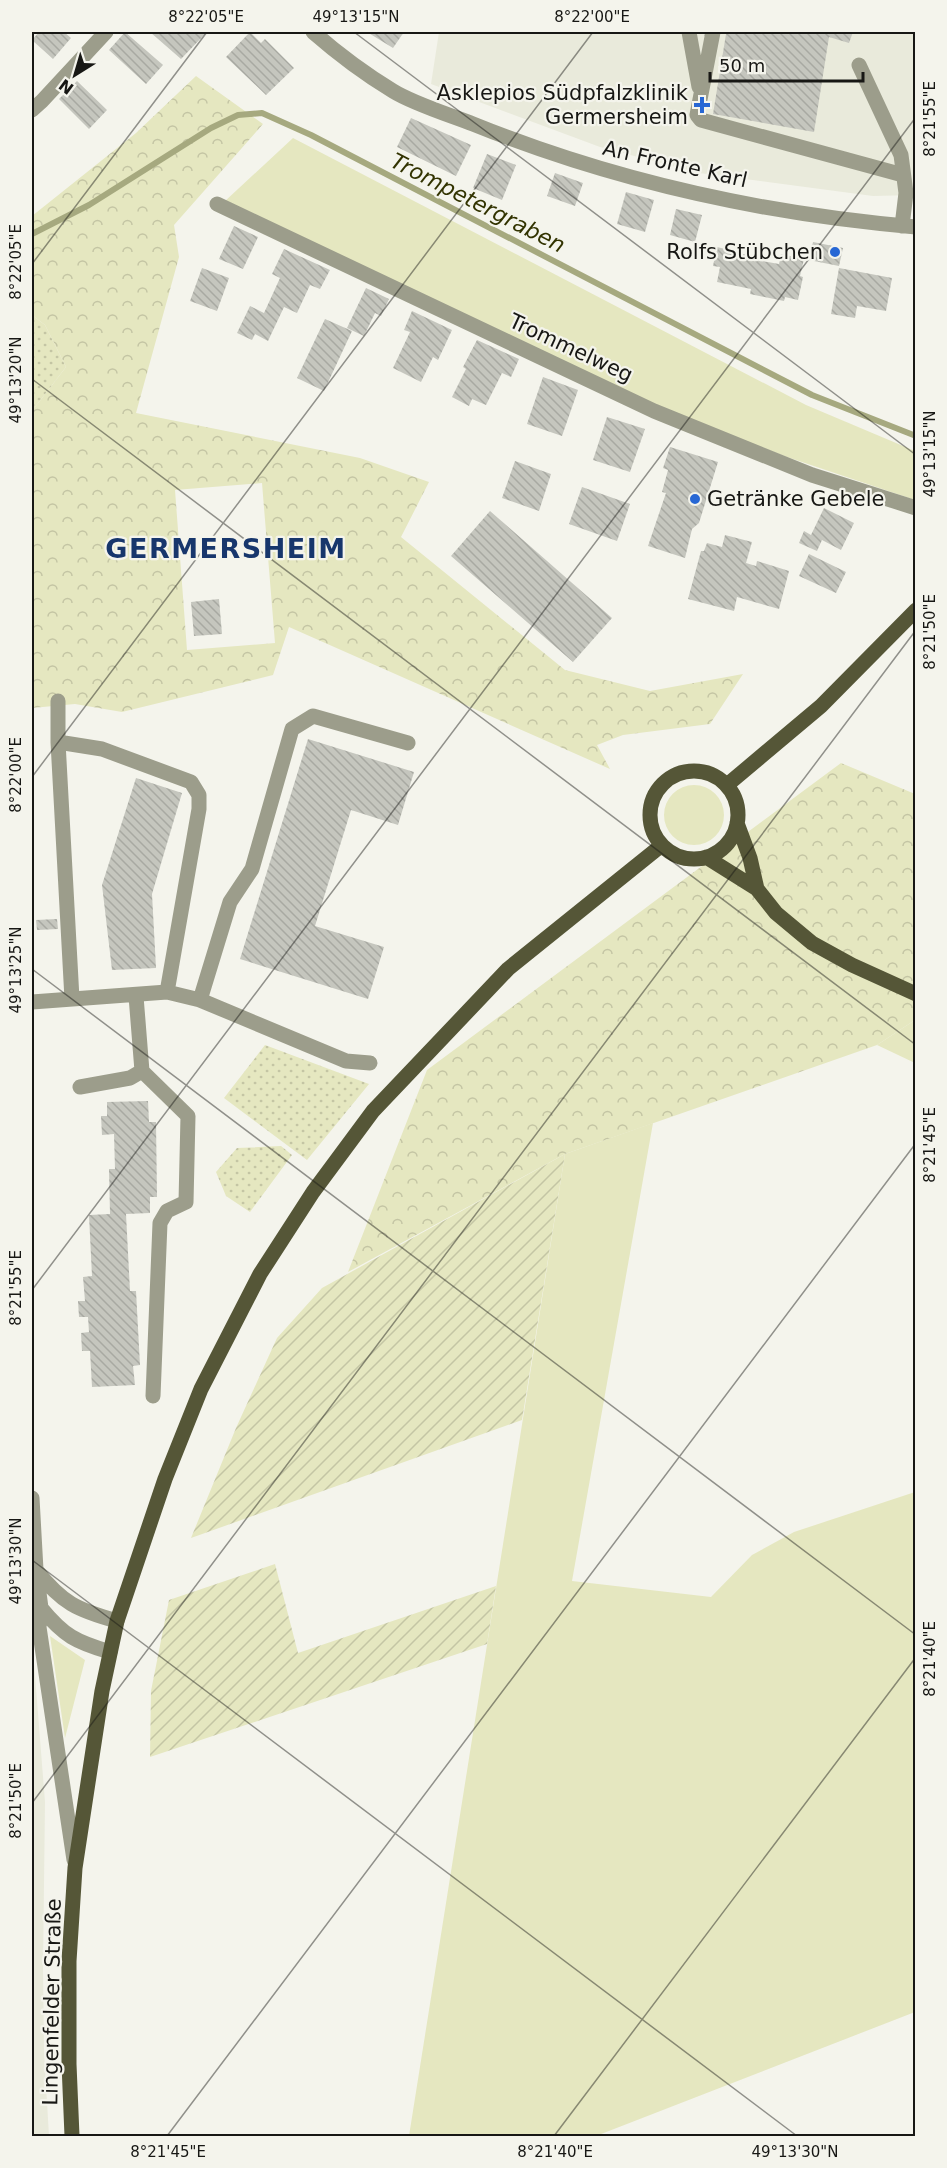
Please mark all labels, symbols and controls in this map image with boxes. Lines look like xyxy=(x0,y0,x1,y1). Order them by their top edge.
text: 8°22'05"E xyxy=(168,8,244,26)
text: 49°13'15"N xyxy=(312,8,400,26)
text: 8°22'00"E xyxy=(554,8,630,26)
north arrow xyxy=(45,45,105,105)
scale bar xyxy=(710,45,863,83)
text: 50 m xyxy=(719,55,765,76)
text: N xyxy=(55,75,77,98)
place label: Asklepios Südpfalzklinik Germersheim xyxy=(437,81,689,129)
text: 8°21'55"E xyxy=(921,81,939,157)
marker: Asklepios Südpfalzklinik Germersheim xyxy=(693,96,711,114)
street label: An Fronte Karl xyxy=(600,136,750,192)
water label: Trompetergraben xyxy=(387,148,569,258)
text: 8°22'05"E xyxy=(7,224,25,300)
place label: Rolfs Stübchen xyxy=(666,240,823,264)
marker: Rolfs Stübchen xyxy=(828,245,842,259)
street label: Trommelweg xyxy=(504,308,637,387)
text: 49°13'20"N xyxy=(7,336,25,424)
text: 49°13'15"N xyxy=(921,410,939,498)
place label: Getränke Gebele xyxy=(707,487,884,511)
marker: Getränke Gebele xyxy=(688,492,702,506)
district label: GERMERSHEIM xyxy=(105,533,347,564)
text: 8°21'50"E xyxy=(921,594,939,670)
text: 8°22'00"E xyxy=(7,737,25,813)
text: 49°13'25"N xyxy=(7,926,25,1014)
text: 8°21'45"E xyxy=(921,1107,939,1183)
text: 8°21'55"E xyxy=(7,1250,25,1326)
text: 49°13'30"N xyxy=(7,1517,25,1605)
text: 8°21'40"E xyxy=(921,1621,939,1697)
text: 8°21'50"E xyxy=(7,1763,25,1839)
street label: Lingenfelder Straße xyxy=(38,1898,66,2106)
text: 8°21'45"E xyxy=(130,2143,206,2161)
text: 8°21'40"E xyxy=(517,2143,593,2161)
text: 49°13'30"N xyxy=(751,2143,839,2161)

